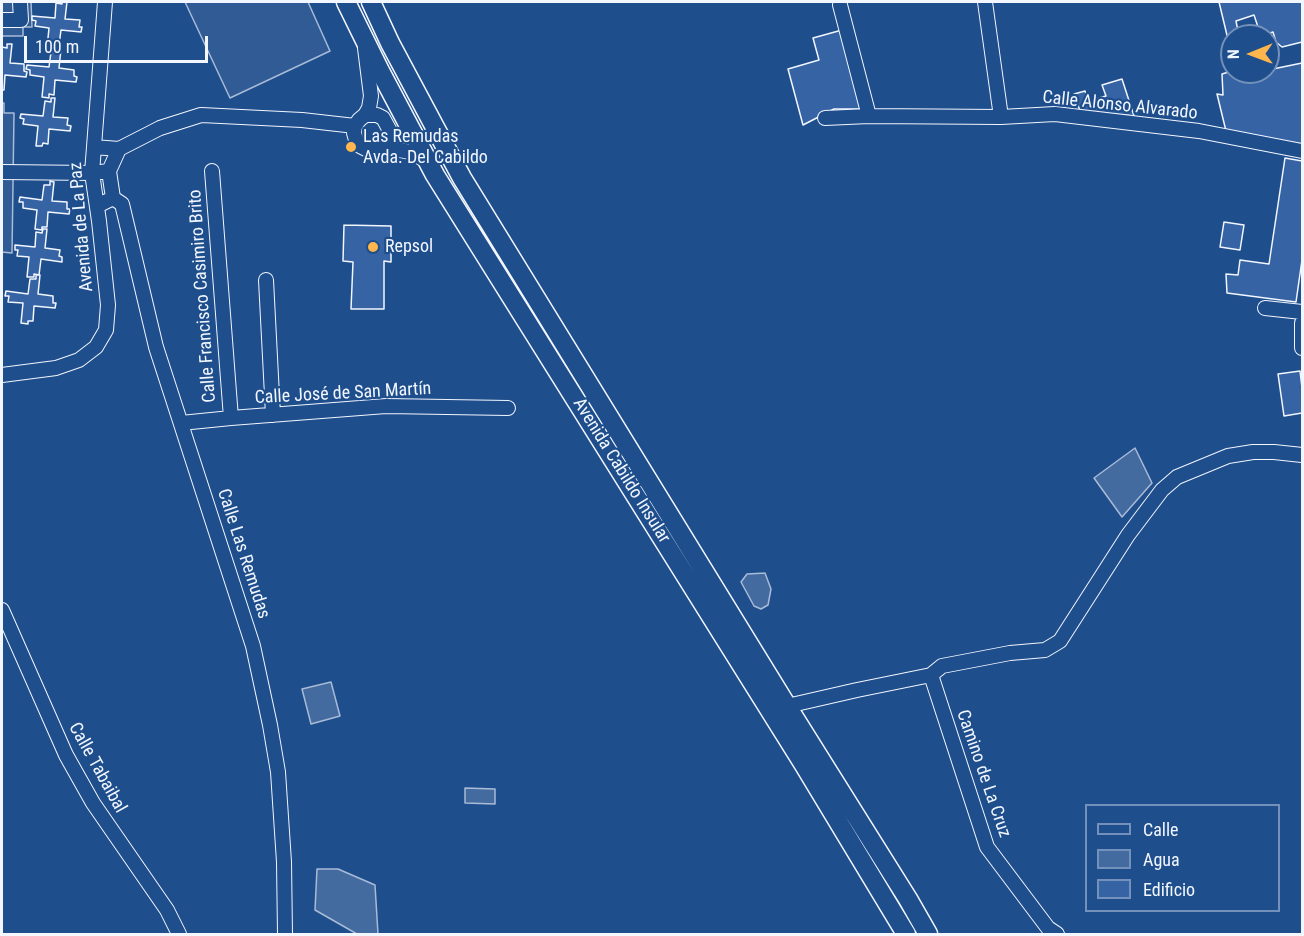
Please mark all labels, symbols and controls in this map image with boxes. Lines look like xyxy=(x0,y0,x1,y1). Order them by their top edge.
scale bar xyxy=(27,24,212,62)
north arrow xyxy=(1220,24,1280,84)
text: 100 m xyxy=(35,36,79,57)
text: N xyxy=(1224,49,1243,59)
street label: Calle Alonso Alvarado xyxy=(1041,87,1199,125)
place label: Las Remudas Avda. Del Cabildo xyxy=(363,126,488,168)
marker: Las Remudas Avda. Del Cabildo xyxy=(344,140,358,154)
street label: Avenida de La Paz xyxy=(66,161,98,293)
street label: Calle Francisco Casimiro Brito xyxy=(185,189,221,403)
place label: Repsol xyxy=(385,236,433,258)
marker: Repsol xyxy=(366,240,380,254)
street label: Calle José de San Martín xyxy=(254,379,432,409)
street label: Avenida Cabildo Insular xyxy=(568,394,674,548)
street label: Calle Las Remudas xyxy=(212,486,274,622)
street label: Camino de La Cruz xyxy=(951,707,1015,841)
street label: Calle Tabaibal xyxy=(63,719,131,817)
legend xyxy=(1085,804,1280,912)
text: Calle xyxy=(1143,819,1179,840)
text: Agua xyxy=(1143,849,1180,870)
text: Edificio xyxy=(1143,879,1195,900)

